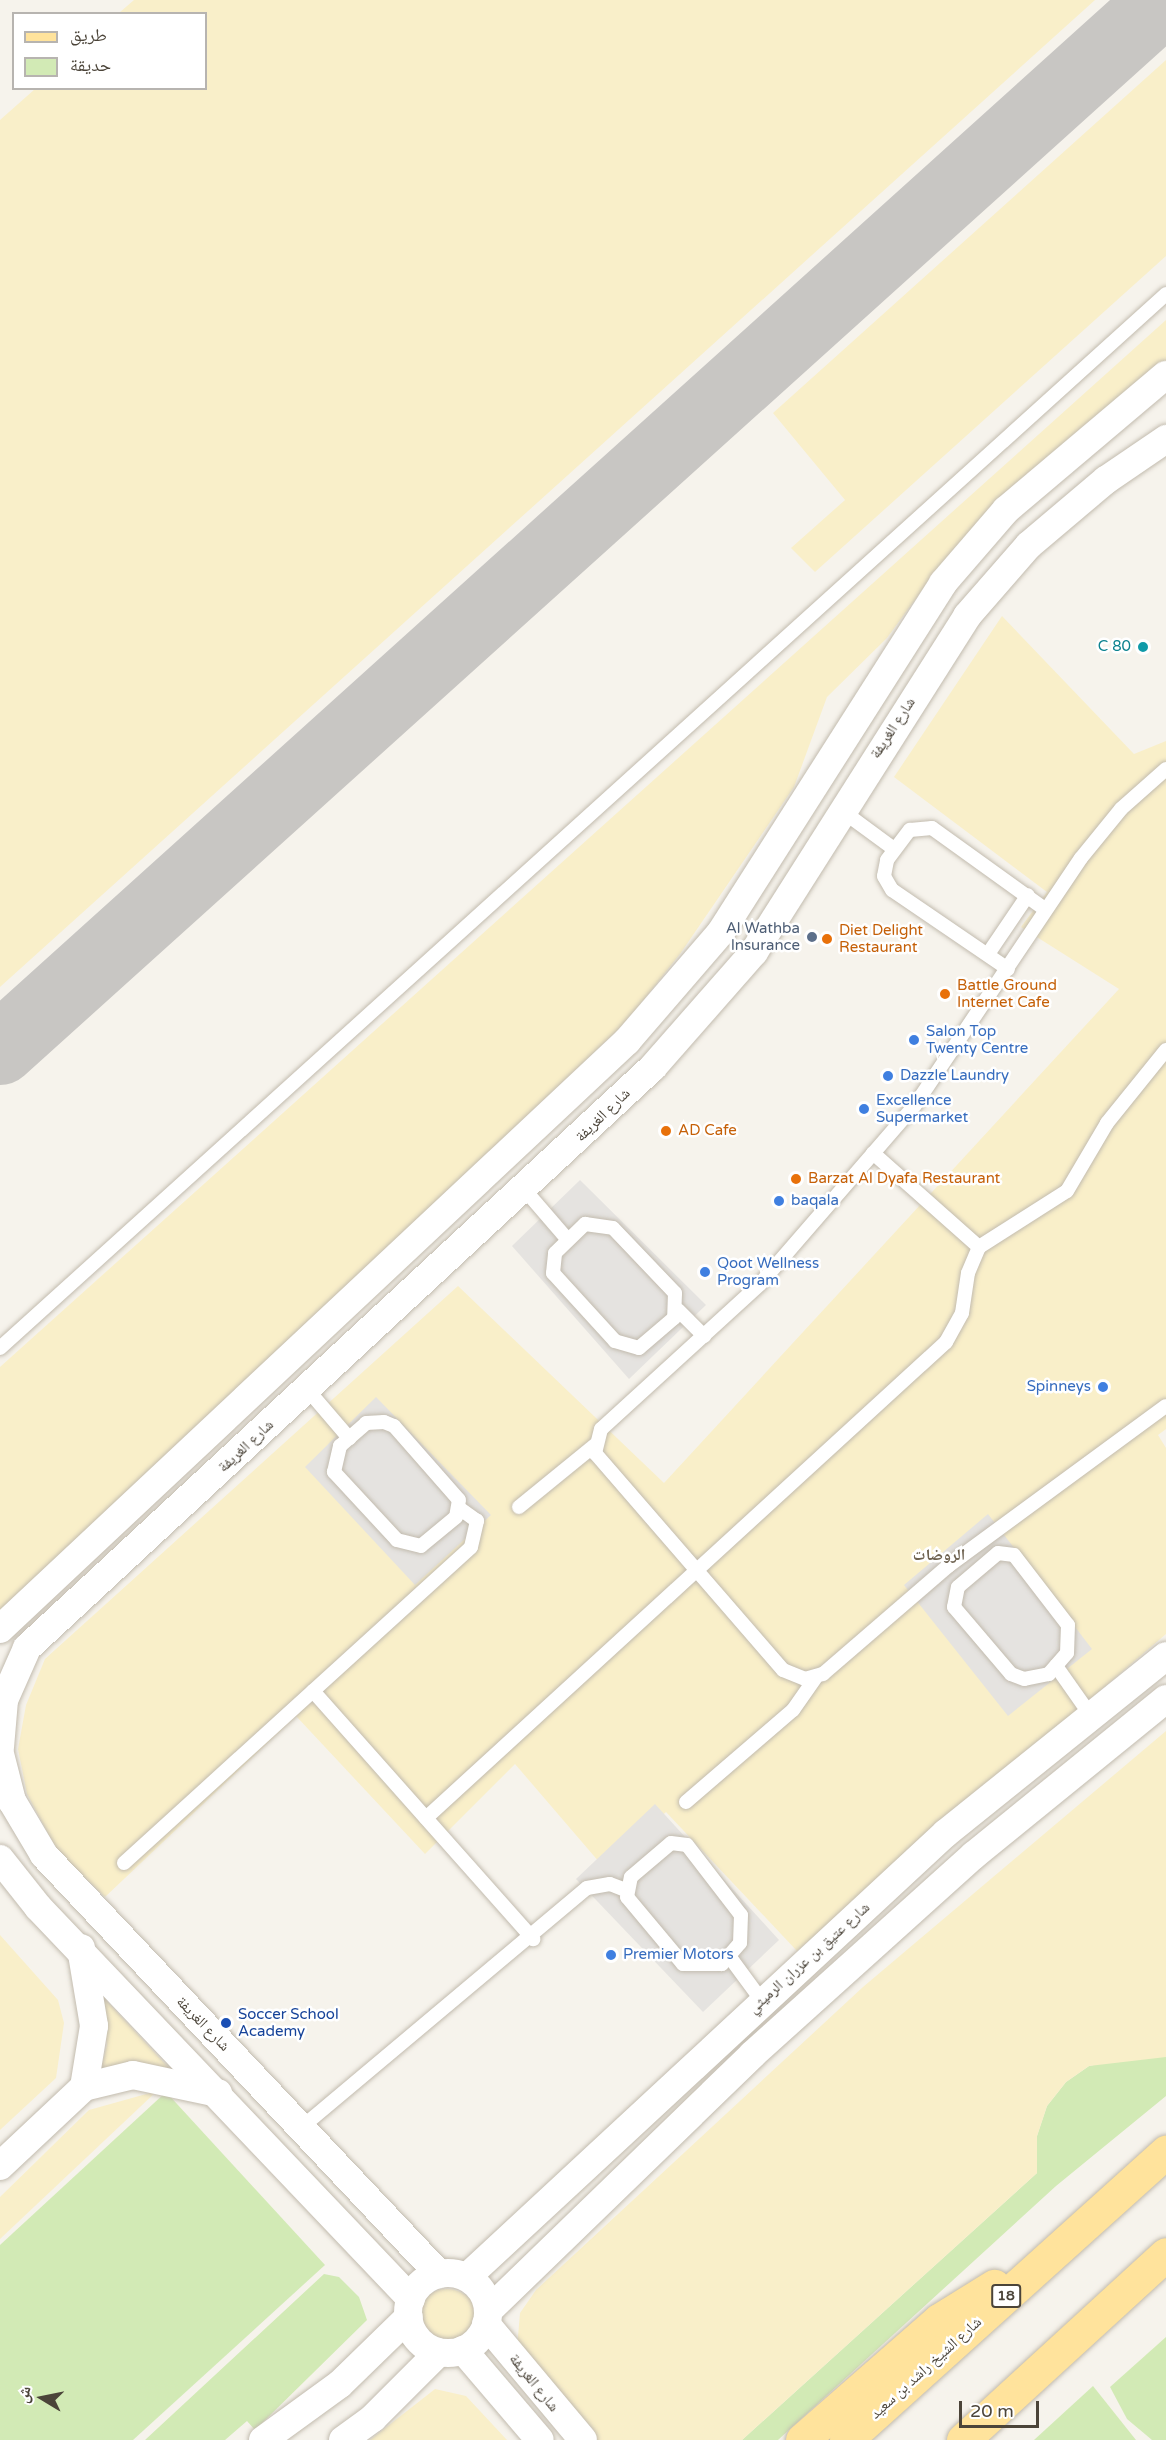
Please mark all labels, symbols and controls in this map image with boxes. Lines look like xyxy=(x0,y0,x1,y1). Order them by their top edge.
legend xyxy=(12,12,207,90)
text: طريق xyxy=(70,24,107,46)
text: حديقة xyxy=(70,54,111,76)
place label: C 80 xyxy=(1098,638,1131,656)
marker: C 80 xyxy=(1136,640,1150,654)
street label: شارع الغريفة xyxy=(867,694,919,762)
place label: Al Wathba Insurance xyxy=(726,919,800,954)
place label: Diet Delight Restaurant xyxy=(839,921,923,956)
marker: Al Wathba Insurance xyxy=(805,930,819,944)
marker: Diet Delight Restaurant xyxy=(820,932,834,946)
place label: Battle Ground Internet Cafe xyxy=(957,976,1057,1011)
marker: Battle Ground Internet Cafe xyxy=(938,987,952,1001)
place label: Salon Top Twenty Centre xyxy=(926,1022,1028,1057)
marker: Salon Top Twenty Centre xyxy=(907,1033,921,1047)
place label: Dazzle Laundry xyxy=(900,1067,1009,1085)
marker: Dazzle Laundry xyxy=(881,1069,895,1083)
street label: شارع الغريفة xyxy=(572,1085,634,1145)
place label: Excellence Supermarket xyxy=(876,1091,968,1126)
marker: Excellence Supermarket xyxy=(857,1102,871,1116)
place label: AD Cafe xyxy=(678,1122,737,1140)
marker: AD Cafe xyxy=(659,1124,673,1138)
place label: Barzat Al Dyafa Restaurant xyxy=(808,1170,1000,1188)
marker: Barzat Al Dyafa Restaurant xyxy=(789,1172,803,1186)
place label: baqala xyxy=(791,1192,839,1210)
marker: baqala xyxy=(772,1194,786,1208)
place label: Qoot Wellness Program xyxy=(717,1254,819,1289)
marker: Qoot Wellness Program xyxy=(698,1265,712,1279)
place label: Spinneys xyxy=(1027,1378,1091,1396)
marker: Spinneys xyxy=(1096,1380,1110,1394)
street label: شارع الغريفة xyxy=(215,1416,277,1476)
district label: الروضات xyxy=(913,1545,965,1565)
street label: شارع عتيق بن عزران الرميثي xyxy=(744,1899,874,2017)
place label: Premier Motors xyxy=(623,1946,734,1964)
marker: Premier Motors xyxy=(604,1948,618,1962)
street label: شارع الغريفة xyxy=(173,1993,233,2055)
place label: Soccer School Academy xyxy=(238,2005,339,2040)
marker: Soccer School Academy xyxy=(219,2016,233,2030)
road number: 18 xyxy=(991,2285,1021,2307)
street label: شارع الشيخ راشد بن سعيد xyxy=(866,2313,986,2423)
street label: شارع الغريفة xyxy=(505,2350,563,2416)
north arrow xyxy=(12,2368,72,2428)
text: ش xyxy=(13,2385,36,2405)
scale bar xyxy=(962,2389,1042,2427)
text: 20 m xyxy=(970,2400,1014,2422)

